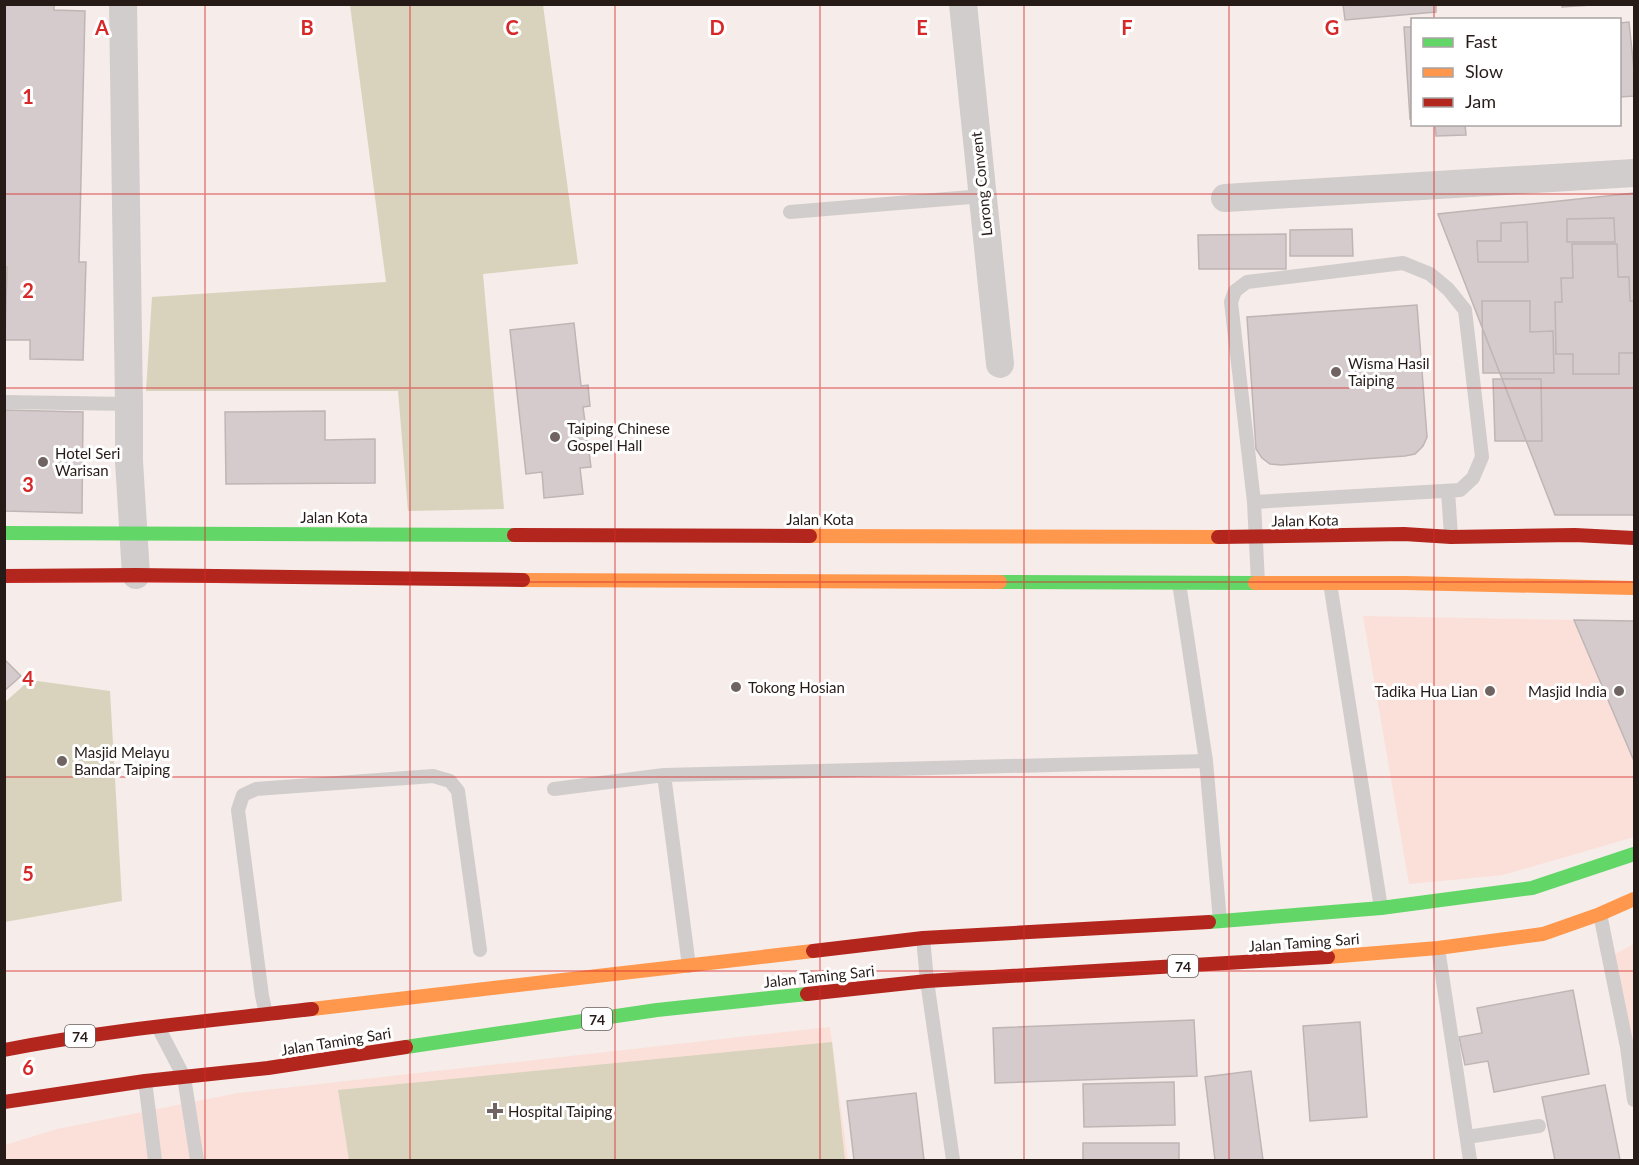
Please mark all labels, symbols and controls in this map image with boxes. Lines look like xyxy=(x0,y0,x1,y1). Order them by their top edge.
text: A xyxy=(94,15,109,39)
text: B xyxy=(300,15,314,39)
text: C xyxy=(505,15,519,39)
text: D xyxy=(709,15,725,39)
text: E xyxy=(916,15,928,39)
text: F xyxy=(1121,15,1133,39)
text: G xyxy=(1325,15,1339,39)
legend xyxy=(1411,18,1621,126)
text: Fast xyxy=(1465,30,1498,52)
text: Slow xyxy=(1465,60,1503,82)
text: 1 xyxy=(22,84,34,108)
text: Jam xyxy=(1465,90,1496,112)
street label: Lorong Convent xyxy=(966,130,995,237)
text: 2 xyxy=(22,278,34,302)
place label: Wisma Hasil Taiping xyxy=(1348,354,1430,389)
marker: Wisma Hasil Taiping xyxy=(1329,365,1343,379)
place label: Taiping Chinese Gospel Hall xyxy=(567,419,670,454)
marker: Taiping Chinese Gospel Hall xyxy=(548,430,562,444)
place label: Hotel Seri Warisan xyxy=(55,444,120,479)
marker: Hotel Seri Warisan xyxy=(36,455,50,469)
text: 3 xyxy=(22,472,34,496)
street label: Jalan Kota xyxy=(300,508,368,526)
street label: Jalan Kota xyxy=(786,510,854,528)
street label: Jalan Kota xyxy=(1271,510,1339,530)
text: 4 xyxy=(22,666,34,690)
place label: Tokong Hosian xyxy=(748,678,845,696)
marker: Tokong Hosian xyxy=(729,680,743,694)
place label: Tadika Hua Lian xyxy=(1374,682,1478,700)
place label: Masjid India xyxy=(1528,682,1607,700)
marker: Tadika Hua Lian xyxy=(1483,684,1497,698)
marker: Masjid India xyxy=(1612,684,1626,698)
place label: Masjid Melayu Bandar Taiping xyxy=(74,743,170,778)
marker: Masjid Melayu Bandar Taiping xyxy=(55,754,69,768)
text: 5 xyxy=(22,861,34,885)
street label: Jalan Taming Sari xyxy=(1248,929,1360,955)
road number: 74 xyxy=(1168,955,1198,977)
street label: Jalan Taming Sari xyxy=(763,961,875,991)
road number: 74 xyxy=(582,1008,612,1030)
street label: Jalan Taming Sari xyxy=(280,1023,392,1059)
road number: 74 xyxy=(65,1025,95,1047)
text: 6 xyxy=(22,1055,34,1079)
marker: Hospital Taiping xyxy=(486,1102,504,1120)
place label: Hospital Taiping xyxy=(508,1102,613,1120)

